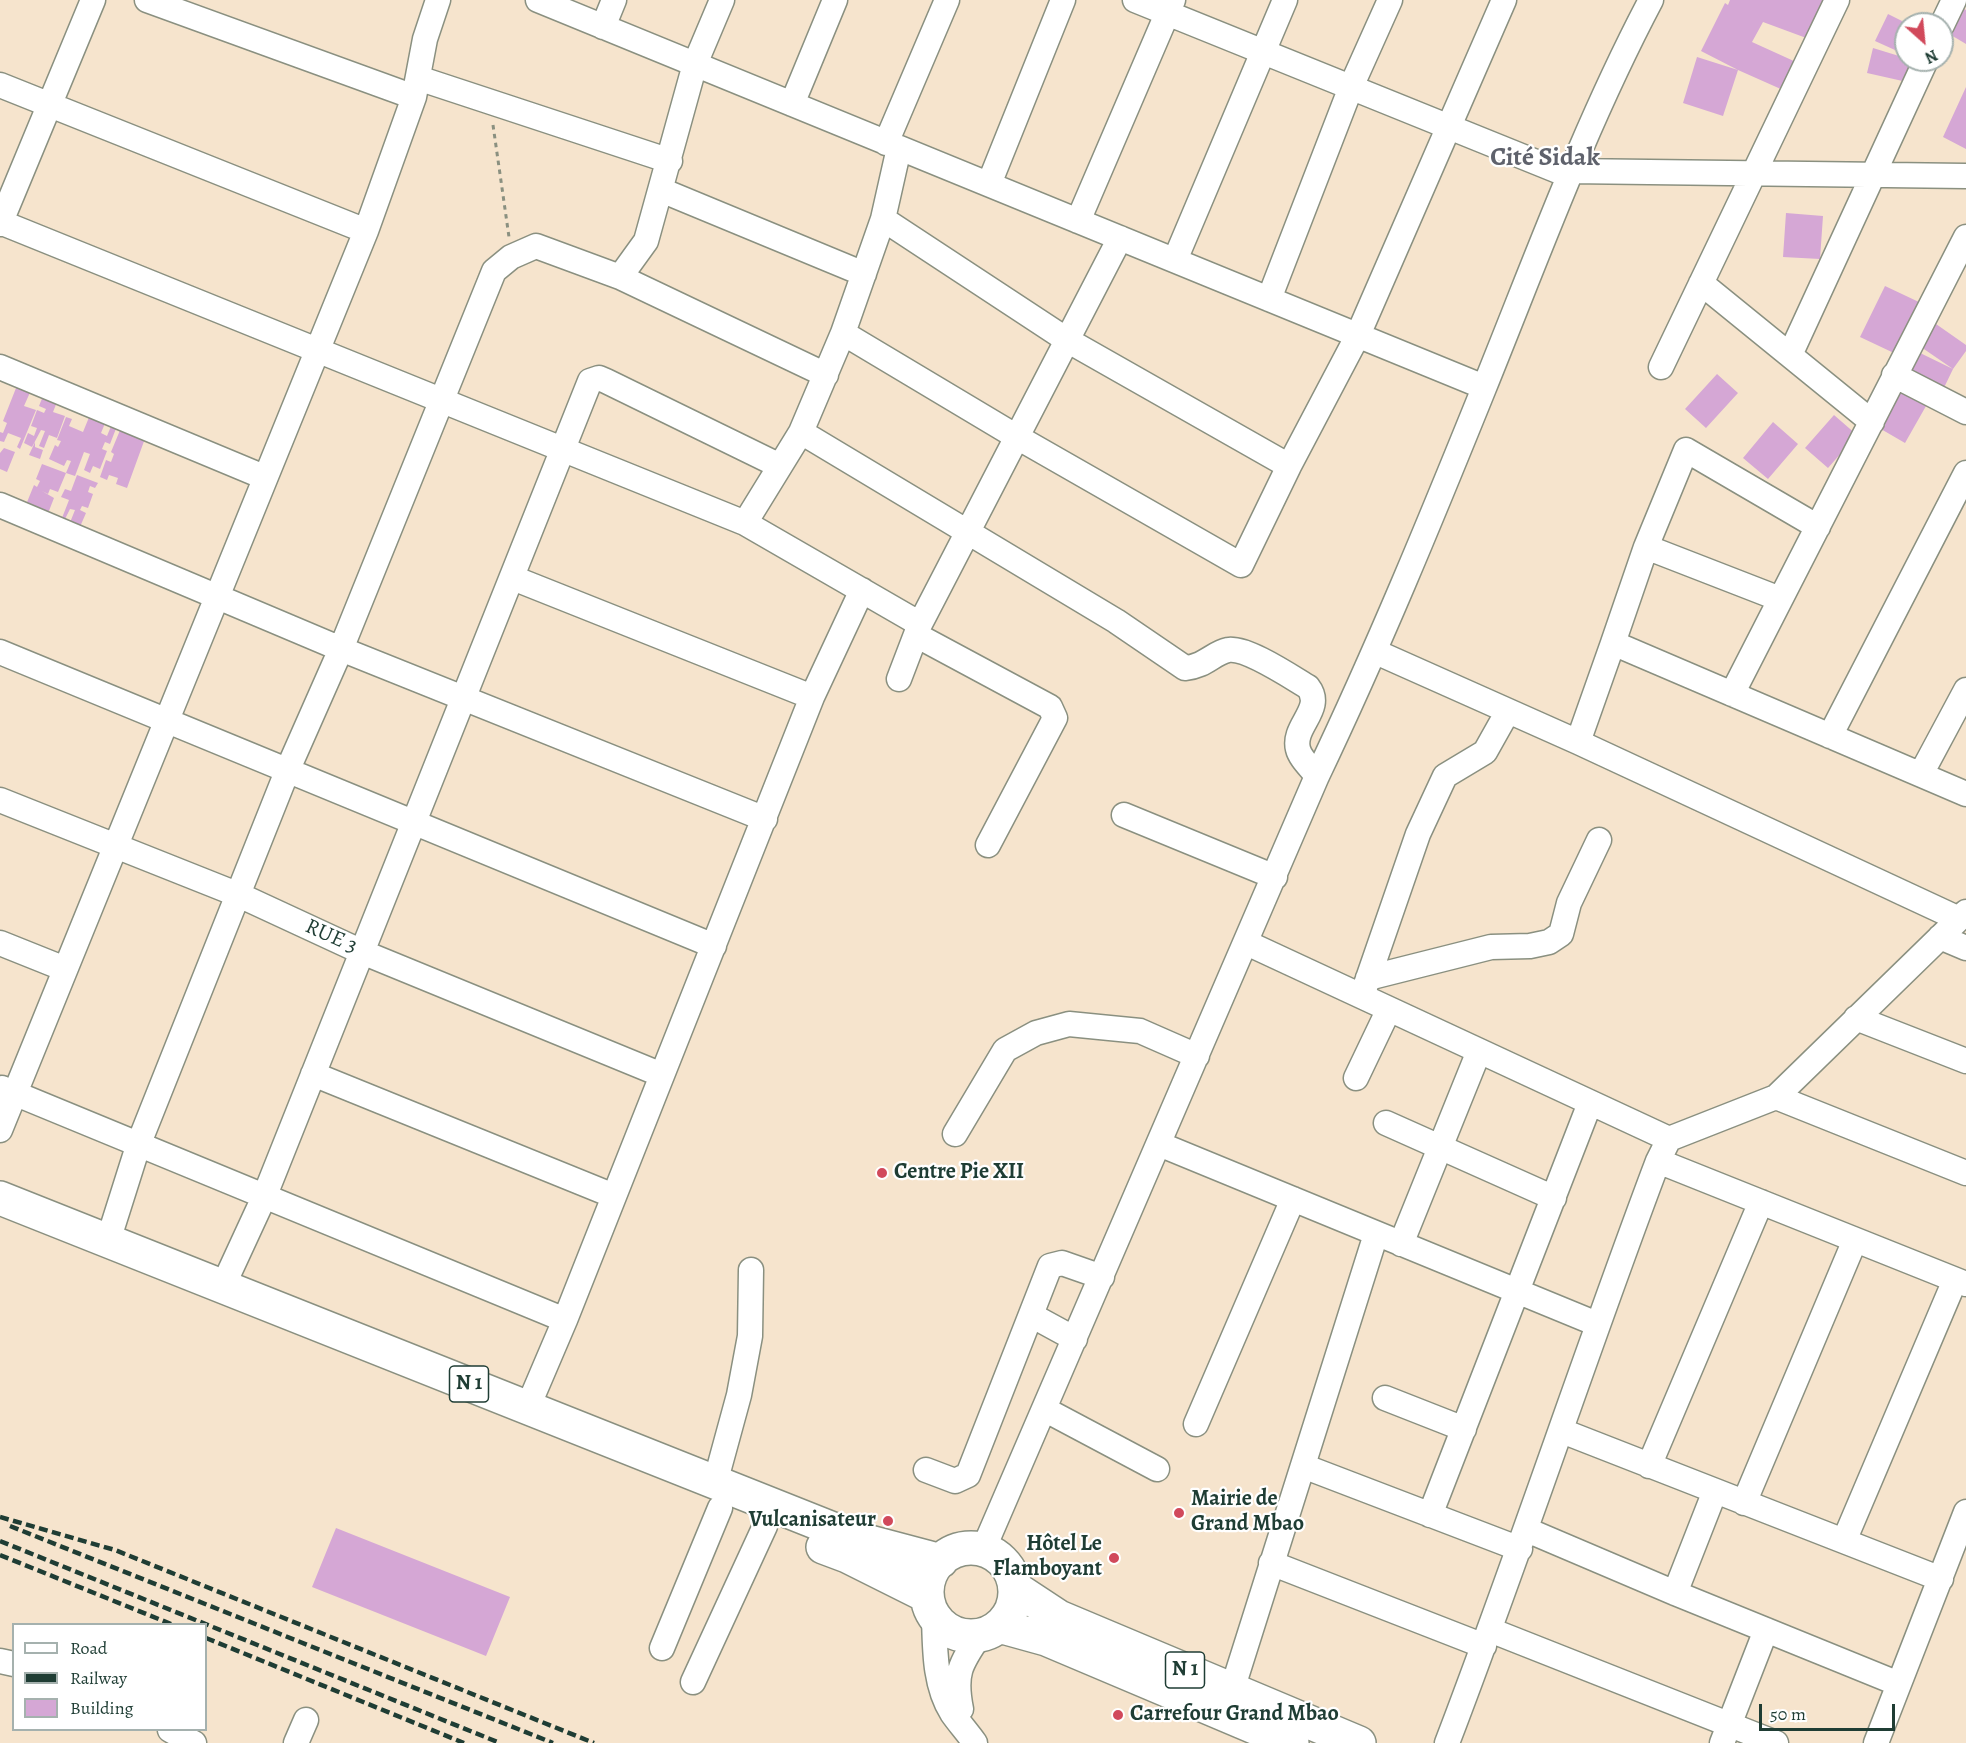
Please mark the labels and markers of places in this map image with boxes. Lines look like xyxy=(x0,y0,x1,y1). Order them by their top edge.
place label: Centre Pie XII xyxy=(894,1160,1024,1186)
marker: Centre Pie XII xyxy=(875,1166,889,1180)
place label: Mairie de Grand Mbao xyxy=(1191,1487,1304,1538)
marker: Mairie de Grand Mbao xyxy=(1172,1506,1186,1520)
place label: Vulcanisateur xyxy=(749,1508,876,1534)
marker: Vulcanisateur xyxy=(881,1514,895,1528)
place label: Hôtel Le Flamboyant xyxy=(993,1532,1102,1584)
marker: Hôtel Le Flamboyant xyxy=(1107,1551,1121,1565)
place label: Carrefour Grand Mbao xyxy=(1130,1702,1339,1728)
marker: Carrefour Grand Mbao xyxy=(1111,1708,1125,1722)

